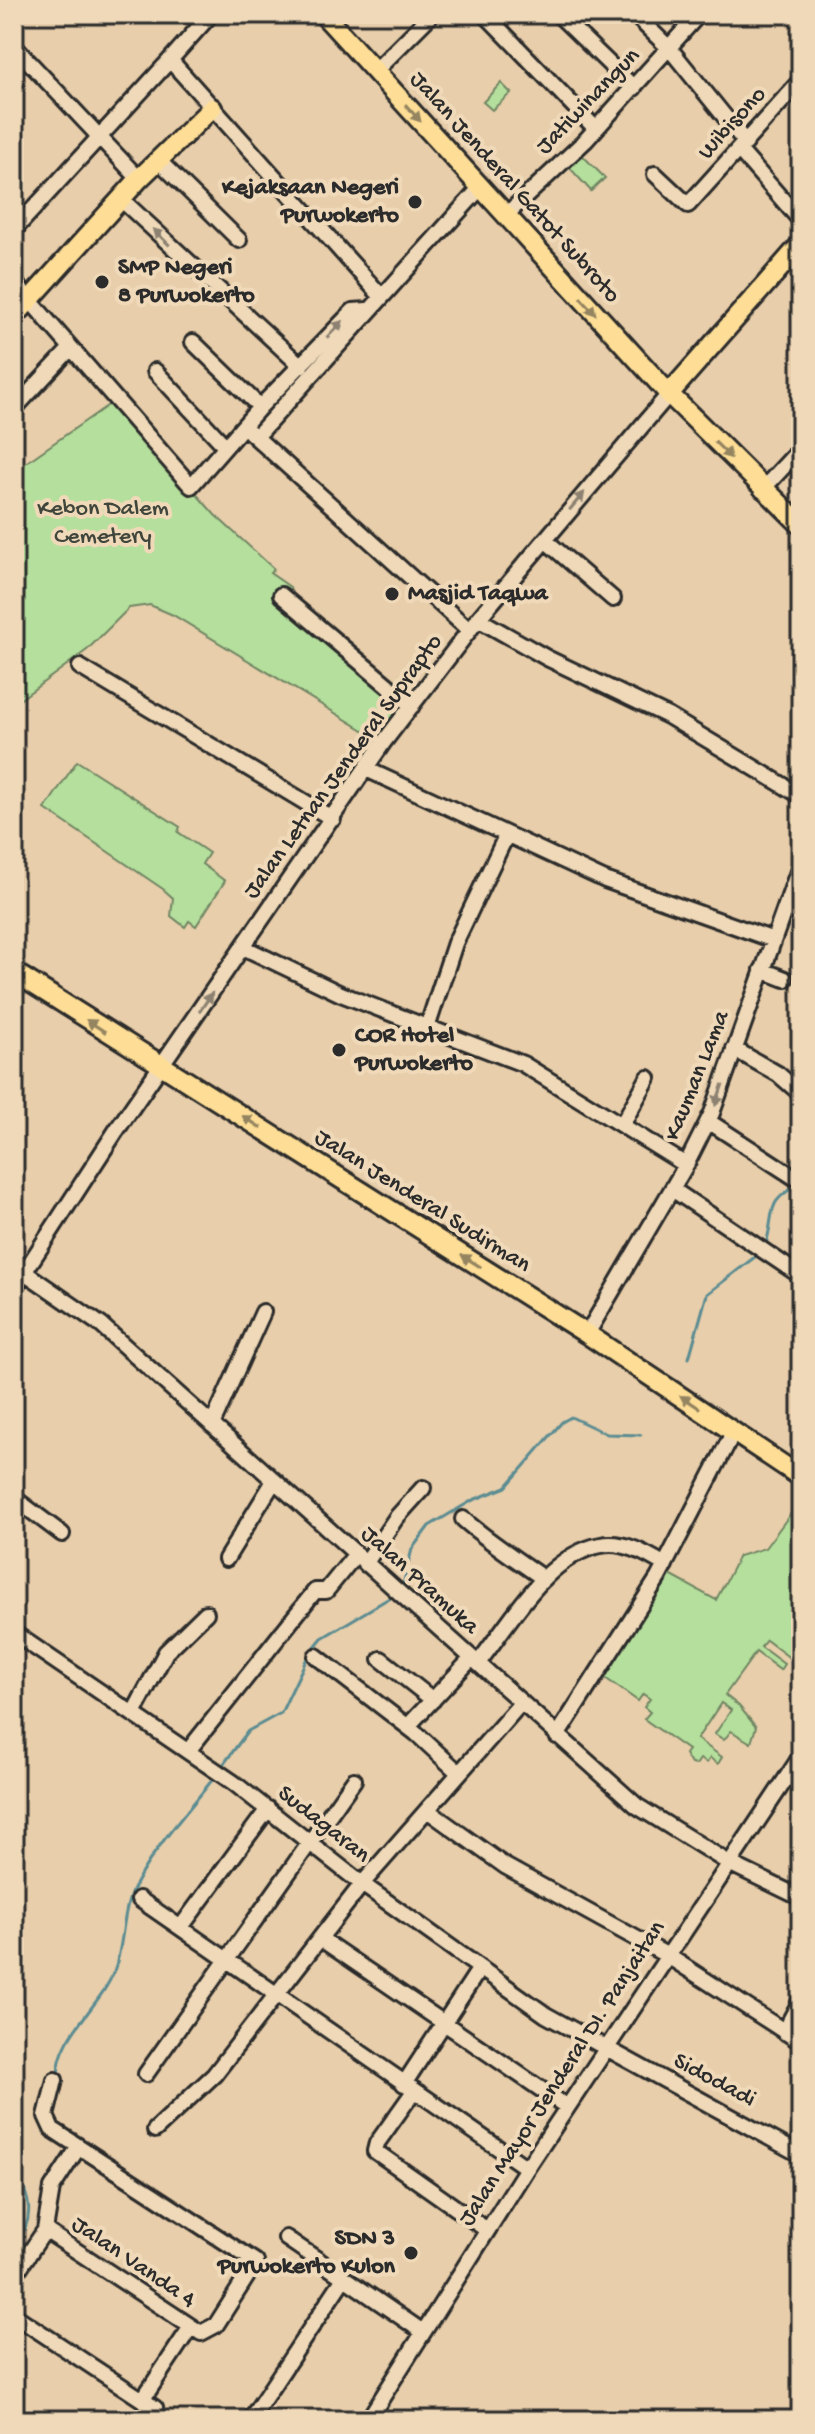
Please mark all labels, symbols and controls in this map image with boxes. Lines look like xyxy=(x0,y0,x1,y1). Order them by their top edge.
street label: Jatiwinangun xyxy=(531,42,648,161)
street label: Jalan Jenderal Gatot Subroto xyxy=(402,66,626,310)
street label: Wibisono xyxy=(693,81,773,167)
one-way arrow xyxy=(404,104,422,123)
place label: Kejaksaan Negeri Purwokerto xyxy=(221,174,400,231)
marker: Kejaksaan Negeri Purwokerto xyxy=(406,193,424,211)
one-way arrow xyxy=(152,229,171,247)
place label: SMP Negeri 8 Purwokerto xyxy=(118,254,255,311)
marker: SMP Negeri 8 Purwokerto xyxy=(93,273,111,291)
one-way arrow xyxy=(579,296,597,315)
one-way arrow xyxy=(326,320,344,339)
one-way arrow xyxy=(713,440,732,459)
one-way arrow xyxy=(568,491,585,511)
park label: Kebon Dalem Cemetery xyxy=(37,495,169,552)
place label: Masjid Taqwa xyxy=(408,580,549,609)
marker: Masjid Taqwa xyxy=(383,585,401,603)
street label: Jalan Letnan Jenderal Suprapto xyxy=(238,629,450,905)
one-way arrow xyxy=(198,991,213,1012)
street label: Kauman Lama xyxy=(659,1006,737,1145)
one-way arrow xyxy=(85,1019,107,1033)
place label: COR Hotel Purwokerto xyxy=(353,1022,473,1079)
marker: COR Hotel Purwokerto xyxy=(330,1041,348,1059)
one-way arrow xyxy=(712,1083,724,1107)
one-way arrow xyxy=(241,1115,263,1129)
street label: Jalan Jenderal Sudirman xyxy=(309,1124,536,1281)
one-way arrow xyxy=(460,1255,482,1269)
one-way arrow xyxy=(679,1395,701,1410)
street label: Jalan Pramuka xyxy=(354,1520,485,1642)
street label: Sudagaran xyxy=(271,1780,376,1871)
street label: Jalan Mayor Jenderal DI. Panjaitan xyxy=(453,1915,673,2232)
street label: Sidodadi xyxy=(668,2047,760,2115)
street label: Jalan Vanda 4 xyxy=(65,2211,201,2316)
place label: SDN 3 Purwokerto Kulon xyxy=(216,2225,396,2282)
marker: SDN 3 Purwokerto Kulon xyxy=(402,2244,420,2262)

